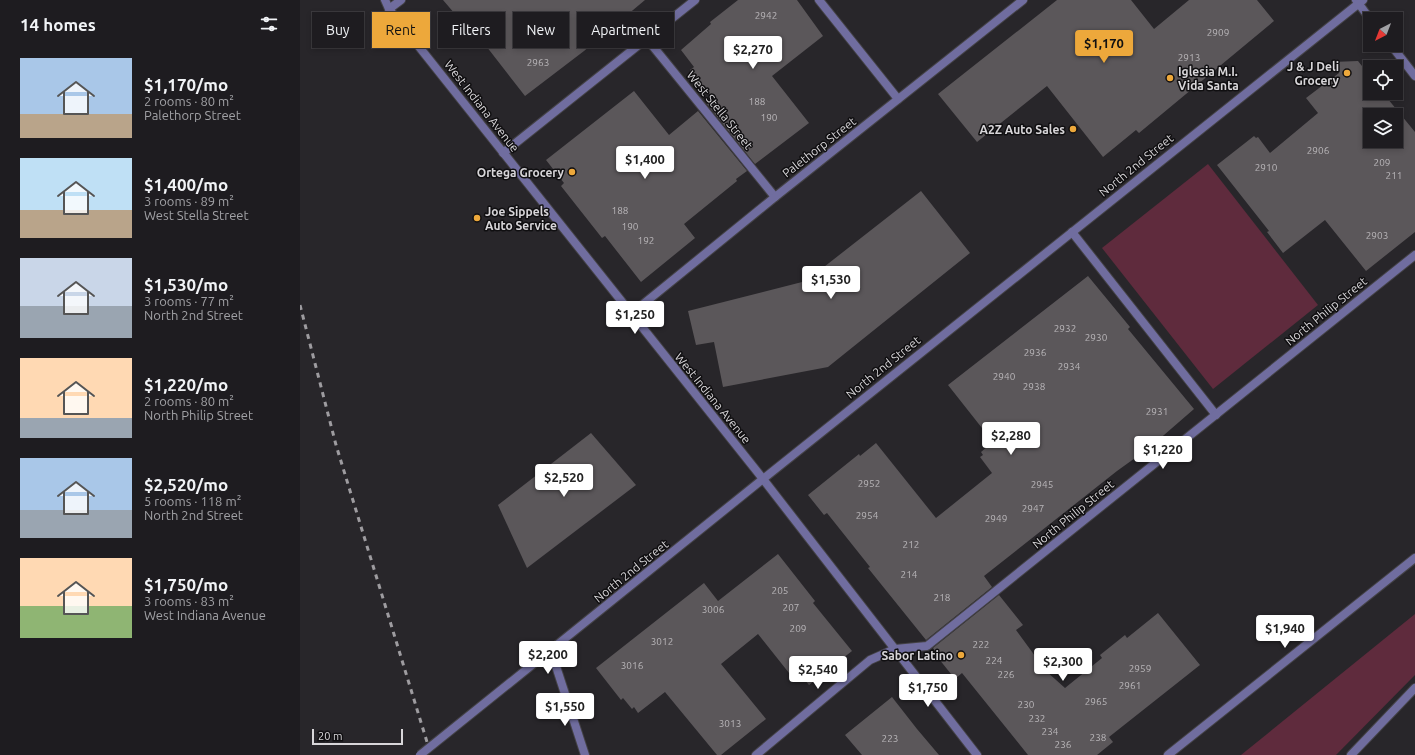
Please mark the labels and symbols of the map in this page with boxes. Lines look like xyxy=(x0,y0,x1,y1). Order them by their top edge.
house number: 2942 xyxy=(755,10,777,21)
north arrow xyxy=(1363,12,1403,52)
house number: 2909 xyxy=(1207,27,1229,38)
pin: $1,170 xyxy=(1071,30,1137,64)
pin: $2,270 xyxy=(720,36,786,70)
house number: 2913 xyxy=(1178,52,1200,63)
house number: 2963 xyxy=(527,57,549,68)
street label: West Indiana Avenue xyxy=(442,58,522,154)
place label: J & J Deli Grocery xyxy=(1287,60,1340,87)
place label: Iglesia M.I. Vida Santa xyxy=(1178,65,1239,92)
street label: West Stella Street xyxy=(685,68,756,152)
marker: J & J Deli Grocery xyxy=(1342,68,1352,78)
marker: Iglesia M.I. Vida Santa xyxy=(1165,73,1175,83)
house number: 188 xyxy=(749,96,766,107)
house number: 190 xyxy=(761,112,778,123)
street label: Palethorp Street xyxy=(780,114,858,180)
place label: A2Z Auto Sales xyxy=(980,123,1065,136)
marker: A2Z Auto Sales xyxy=(1068,124,1078,134)
street label: North 2nd Street xyxy=(1096,131,1176,199)
house number: 2906 xyxy=(1307,145,1330,156)
pin: $1,400 xyxy=(612,146,678,180)
house number: 209 xyxy=(1374,157,1390,168)
house number: 2910 xyxy=(1255,162,1278,173)
place label: Ortega Grocery xyxy=(477,166,565,179)
marker: Ortega Grocery xyxy=(567,167,577,177)
house number: 211 xyxy=(1386,170,1402,181)
place label: Joe Sippels Auto Service xyxy=(485,205,557,232)
house number: 188 xyxy=(612,205,629,216)
marker: Joe Sippels Auto Service xyxy=(472,213,482,223)
house number: 190 xyxy=(622,221,639,232)
house number: 2903 xyxy=(1366,230,1388,241)
house number: 192 xyxy=(638,235,654,246)
pin: $1,530 xyxy=(798,266,864,300)
street label: North Philip Street xyxy=(1283,274,1369,348)
pin: $1,250 xyxy=(602,301,668,335)
house number: 2932 xyxy=(1054,323,1076,334)
house number: 2930 xyxy=(1085,332,1108,343)
street label: North 2nd Street xyxy=(843,333,923,401)
house number: 2936 xyxy=(1024,347,1047,358)
street label: West Indiana Avenue xyxy=(673,350,753,446)
house number: 2934 xyxy=(1058,361,1081,372)
house number: 2940 xyxy=(993,371,1016,382)
house number: 2938 xyxy=(1023,381,1046,392)
house number: 2931 xyxy=(1146,406,1168,417)
pin: $2,280 xyxy=(978,422,1044,456)
pin: $1,220 xyxy=(1130,436,1196,470)
pin: $2,520 xyxy=(531,464,597,498)
street label: North Philip Street xyxy=(1030,477,1116,551)
house number: 2952 xyxy=(858,478,880,489)
house number: 2945 xyxy=(1031,479,1053,490)
house number: 2947 xyxy=(1022,503,1044,514)
house number: 2954 xyxy=(856,510,879,521)
house number: 2949 xyxy=(985,513,1007,524)
street label: North 2nd Street xyxy=(591,537,671,605)
house number: 212 xyxy=(903,539,919,550)
house number: 214 xyxy=(901,569,918,580)
house number: 205 xyxy=(772,585,788,596)
house number: 218 xyxy=(934,592,951,603)
house number: 207 xyxy=(783,602,799,613)
house number: 3006 xyxy=(702,604,725,615)
pin: $1,940 xyxy=(1252,615,1318,649)
house number: 209 xyxy=(790,623,806,634)
house number: 3012 xyxy=(651,636,673,647)
house number: 222 xyxy=(973,639,989,650)
pin: $2,200 xyxy=(515,641,581,675)
pin: $2,300 xyxy=(1030,648,1096,682)
place label: Sabor Latino xyxy=(881,649,953,662)
marker: Sabor Latino xyxy=(956,650,966,660)
house number: 224 xyxy=(986,655,1003,666)
pin: $2,540 xyxy=(785,656,851,690)
house number: 3016 xyxy=(621,660,644,671)
house number: 2959 xyxy=(1129,663,1151,674)
house number: 226 xyxy=(998,669,1015,680)
pin: $1,750 xyxy=(895,674,961,708)
house number: 2961 xyxy=(1119,680,1141,691)
pin: $1,550 xyxy=(532,693,598,727)
house number: 2965 xyxy=(1085,696,1107,707)
house number: 230 xyxy=(1018,699,1035,710)
house number: 232 xyxy=(1029,713,1045,724)
house number: 3013 xyxy=(719,718,741,729)
house number: 234 xyxy=(1042,726,1059,737)
scale bar xyxy=(312,727,403,746)
house number: 238 xyxy=(1090,732,1107,743)
house number: 223 xyxy=(882,733,898,744)
house number: 236 xyxy=(1055,739,1072,750)

